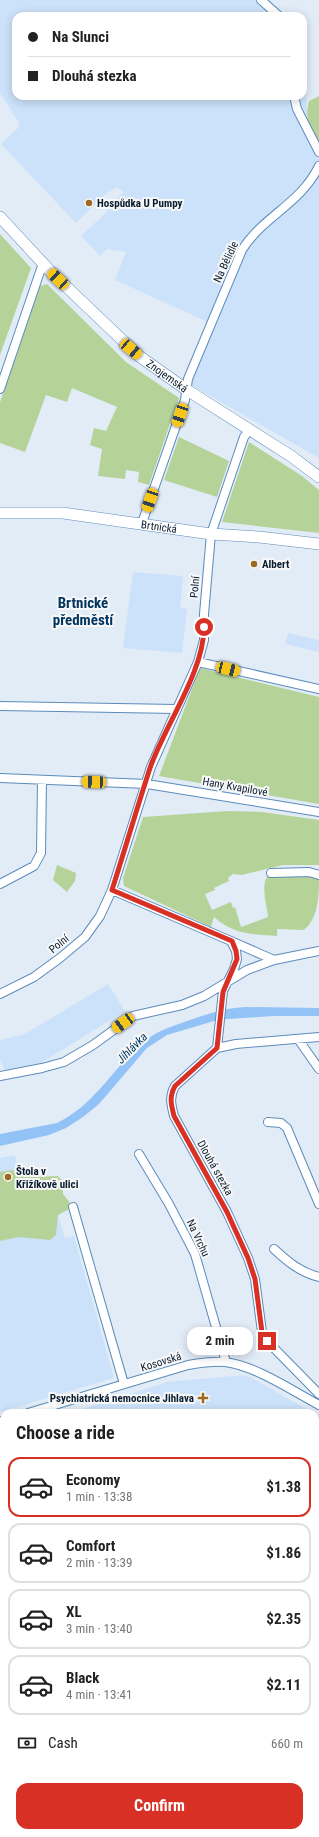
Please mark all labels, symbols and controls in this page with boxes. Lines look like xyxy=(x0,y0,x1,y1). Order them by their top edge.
text: Na Slunci xyxy=(52,28,109,46)
text: Dlouhá stezka xyxy=(52,67,137,85)
place label: Hospůdka U Pumpy xyxy=(97,197,183,210)
marker: Hospůdka U Pumpy xyxy=(84,198,94,208)
street label: Na Bělidle xyxy=(211,239,241,285)
car xyxy=(45,266,71,292)
car xyxy=(118,337,144,361)
street label: Znojemská xyxy=(144,357,190,395)
car xyxy=(170,402,190,428)
car xyxy=(140,487,160,513)
street label: Brtnická xyxy=(140,518,178,536)
place label: Albert xyxy=(262,558,290,571)
marker: Albert xyxy=(249,559,259,569)
street label: Polní xyxy=(188,575,202,599)
district label: Brtnické předměstí xyxy=(53,594,114,629)
route start xyxy=(195,618,213,636)
car xyxy=(215,660,241,678)
street label: Hany Kvapilové xyxy=(201,775,269,799)
car xyxy=(82,776,106,788)
street label: Polní xyxy=(46,932,72,956)
car xyxy=(110,1011,136,1035)
water label: Jihlávka xyxy=(114,1030,150,1066)
street label: Dlouhá stezka xyxy=(194,1138,236,1198)
place label: Štola v Křižíkově ulici xyxy=(16,1165,79,1191)
marker: Štola v Křižíkově ulici xyxy=(3,1172,13,1182)
street label: Na Vrchu xyxy=(184,1217,212,1259)
callout: 2 min xyxy=(187,1327,253,1355)
route end xyxy=(258,1332,276,1350)
text: 2 min xyxy=(206,1333,234,1348)
street label: Kosovská xyxy=(139,1350,183,1374)
place label: Psychiatrická nemocnice Jihlava xyxy=(50,1392,194,1405)
marker: Psychiatrická nemocnice Jihlava xyxy=(197,1392,209,1404)
text: Choose a ride xyxy=(16,1422,115,1443)
icon: car xyxy=(18,1469,54,1505)
text: Economy xyxy=(66,1471,120,1489)
text: $1.38 xyxy=(266,1478,301,1496)
text: 1 min · 13:38 xyxy=(66,1489,132,1504)
icon: car xyxy=(18,1535,54,1571)
text: Comfort xyxy=(66,1537,115,1555)
text: $1.86 xyxy=(266,1544,301,1562)
text: 2 min · 13:39 xyxy=(66,1555,132,1570)
icon: car xyxy=(18,1601,54,1637)
text: XL xyxy=(66,1603,82,1621)
text: $2.35 xyxy=(266,1610,301,1628)
text: 3 min · 13:40 xyxy=(66,1621,132,1636)
icon: car xyxy=(18,1667,54,1703)
text: Black xyxy=(66,1669,99,1687)
text: $2.11 xyxy=(266,1676,301,1694)
text: 4 min · 13:41 xyxy=(66,1687,132,1702)
icon: cash xyxy=(16,1732,38,1754)
text: Cash xyxy=(48,1734,78,1752)
text: 660 m xyxy=(271,1736,303,1751)
button: Confirm xyxy=(16,1783,303,1829)

